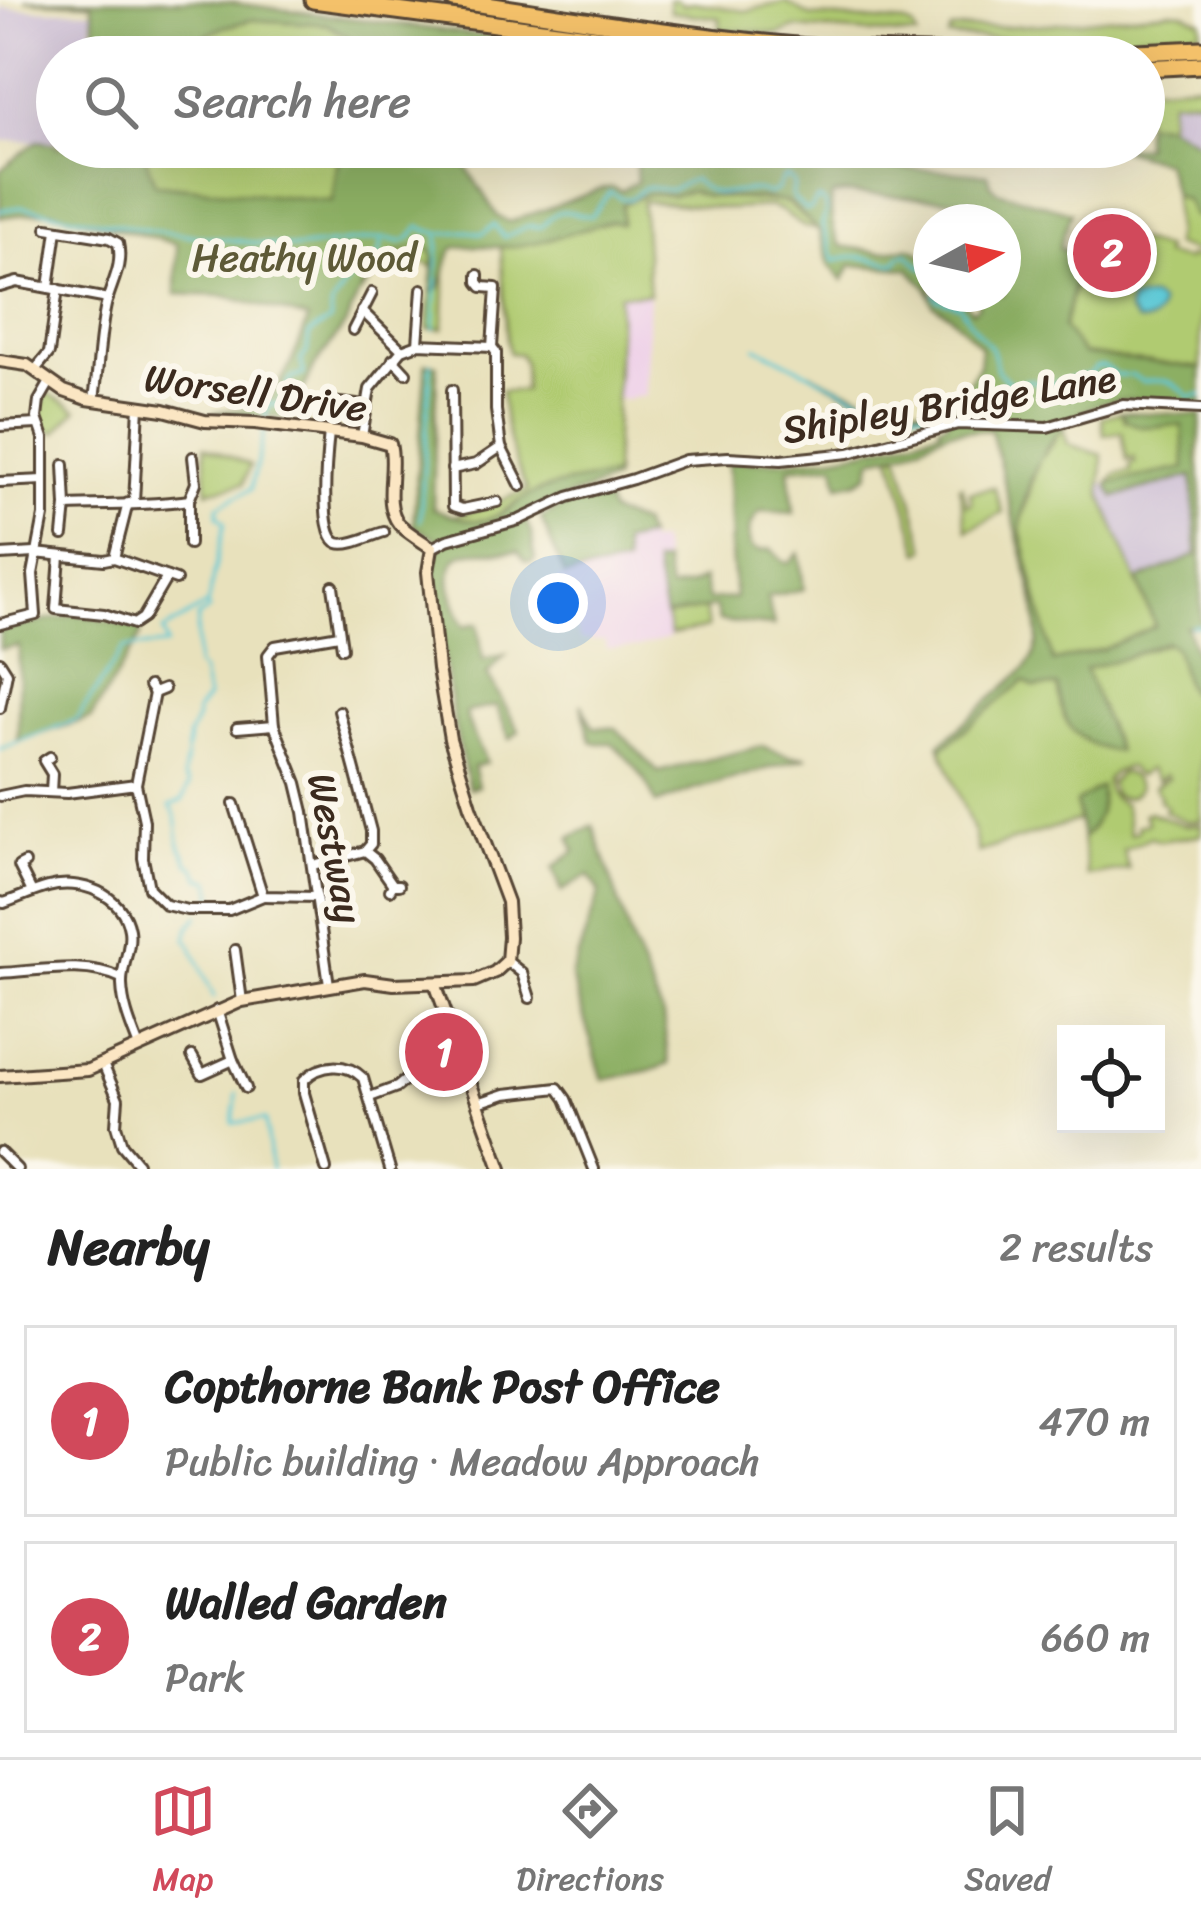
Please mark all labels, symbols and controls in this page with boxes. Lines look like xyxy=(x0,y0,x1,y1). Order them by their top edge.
search box xyxy=(36,36,1165,168)
text: Search here xyxy=(174,62,411,142)
icon: search xyxy=(78,69,144,135)
north arrow xyxy=(913,204,1021,312)
pin: 2 xyxy=(1073,208,1151,298)
park label: Heathy Wood xyxy=(192,223,419,292)
street label: Worsell Drive xyxy=(140,343,372,442)
street label: Shipley Bridge Lane xyxy=(777,343,1121,464)
your location xyxy=(528,573,588,633)
street label: Westway xyxy=(287,767,384,930)
pin: 1 xyxy=(405,1007,483,1097)
map controls xyxy=(1057,1025,1165,1133)
button: locate xyxy=(1057,1025,1165,1133)
text: Nearby xyxy=(48,1202,209,1292)
text: 2 results xyxy=(999,1213,1153,1282)
text: Copthorne Bank Post Office xyxy=(165,1347,720,1427)
text: 1 xyxy=(82,1387,98,1456)
text: 470 m xyxy=(1039,1387,1150,1456)
text: Public building · Meadow Approach xyxy=(165,1427,760,1496)
text: Walled Garden xyxy=(165,1563,447,1643)
text: 2 xyxy=(79,1603,101,1672)
text: 660 m xyxy=(1041,1603,1150,1672)
text: Park xyxy=(165,1643,245,1712)
tab: Map xyxy=(150,1778,216,1908)
tab: Directions xyxy=(516,1778,664,1908)
tab: Saved xyxy=(964,1778,1051,1908)

